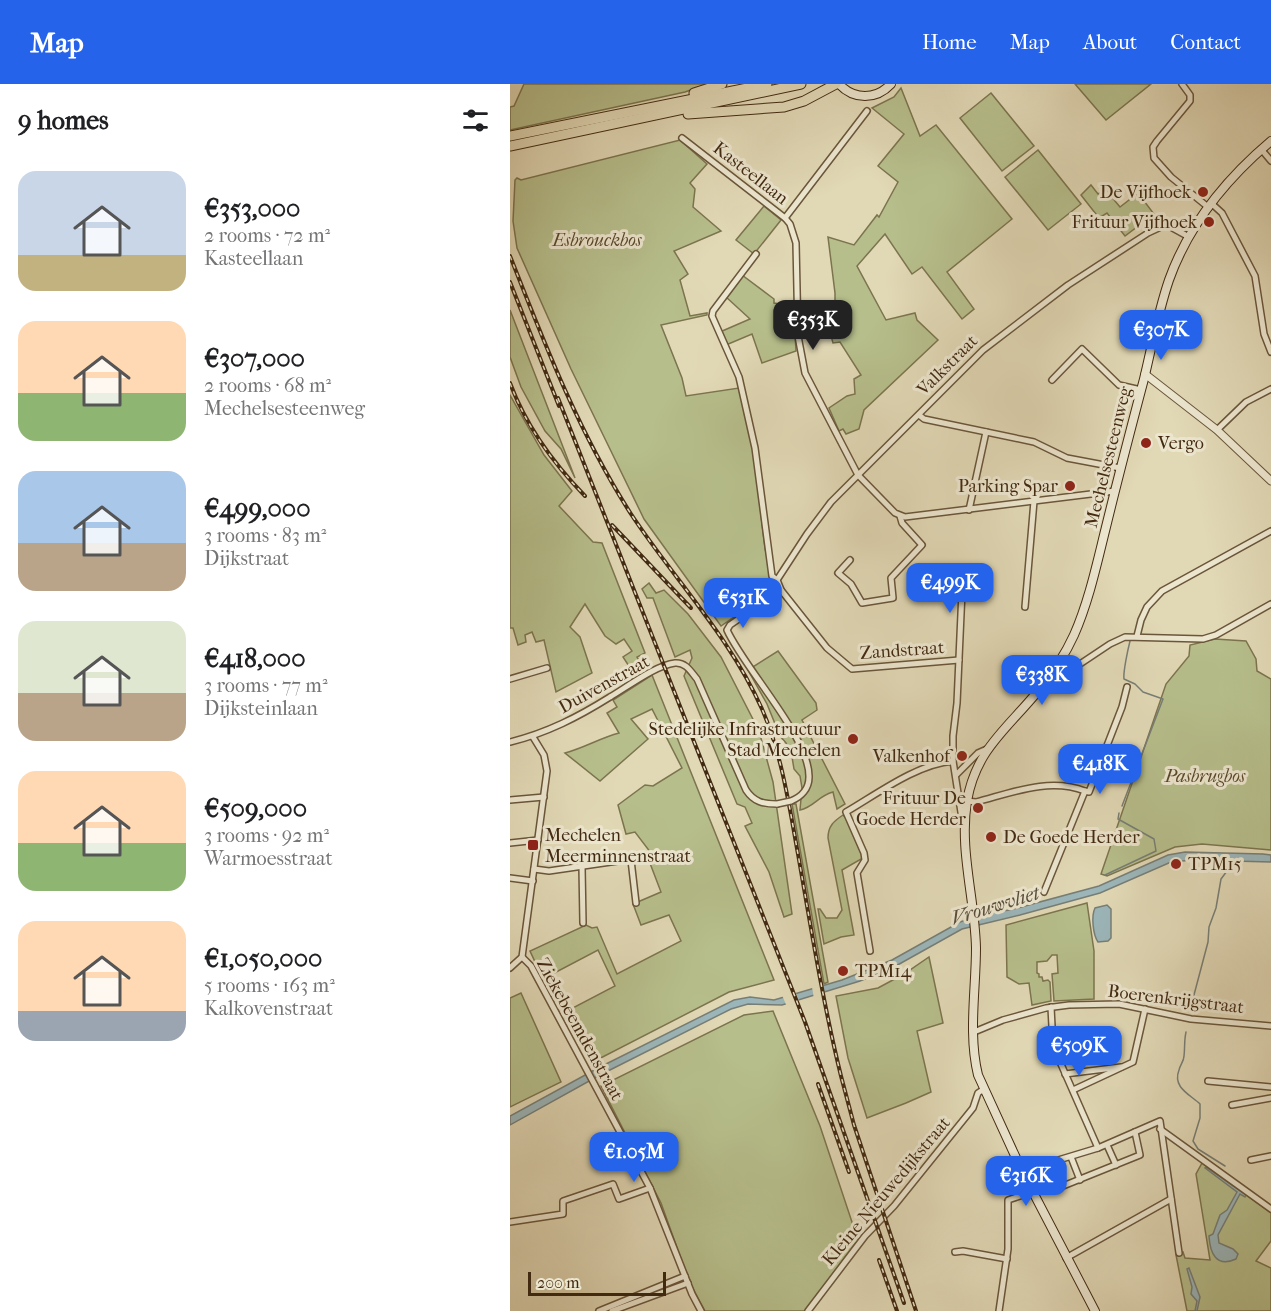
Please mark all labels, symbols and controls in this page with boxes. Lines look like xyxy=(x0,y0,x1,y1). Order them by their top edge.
text: Map xyxy=(30,26,84,59)
text: Home xyxy=(922,30,977,54)
text: Map xyxy=(1010,30,1050,54)
text: About xyxy=(1083,30,1137,54)
text: Contact xyxy=(1170,30,1241,54)
icon: filters xyxy=(459,104,492,137)
text: 9 homes xyxy=(18,105,109,136)
street label: Kasteellaan xyxy=(709,138,793,210)
place label: De Vijfhoek xyxy=(1100,182,1192,203)
marker: De Vijfhoek xyxy=(1196,185,1210,199)
text: €353,000 xyxy=(204,193,300,224)
icon: home xyxy=(66,195,138,267)
place label: Frituur Vijfhoek xyxy=(1072,212,1198,233)
marker: Frituur Vijfhoek xyxy=(1202,215,1216,229)
text: 2 rooms · 72 m² xyxy=(204,224,330,247)
park label: Esbrouckbos xyxy=(552,230,642,251)
text: Kasteellaan xyxy=(204,247,303,270)
pin: €353K xyxy=(771,300,855,351)
text: €353K xyxy=(787,308,839,331)
pin: €307K xyxy=(1119,310,1203,361)
text: €307K xyxy=(1133,318,1189,341)
street label: Valkstraat xyxy=(912,330,982,401)
text: €307,000 xyxy=(204,343,305,374)
icon: home xyxy=(66,345,138,417)
text: 2 rooms · 68 m² xyxy=(204,374,331,397)
street label: Mechelsesteenweg xyxy=(1081,384,1136,530)
text: Mechelsesteenweg xyxy=(204,397,365,420)
place label: Vergo xyxy=(1157,433,1204,454)
marker: Vergo xyxy=(1139,436,1153,450)
place label: Parking Spar xyxy=(958,476,1058,497)
marker: Parking Spar xyxy=(1063,479,1077,493)
text: €499,000 xyxy=(204,493,311,524)
icon: home xyxy=(66,495,138,567)
text: 3 rooms · 83 m² xyxy=(204,524,327,547)
text: Dijkstraat xyxy=(204,547,289,570)
pin: €499K xyxy=(908,563,992,614)
text: €499K xyxy=(920,571,980,594)
pin: €531K xyxy=(701,578,785,629)
text: €531K xyxy=(718,586,768,609)
street label: Zandstraat xyxy=(859,637,945,664)
text: €418,000 xyxy=(204,643,306,674)
icon: home xyxy=(66,645,138,717)
street label: Duivenstraat xyxy=(555,651,654,718)
pin: €338K xyxy=(1000,655,1084,706)
text: €338K xyxy=(1016,663,1068,686)
text: 3 rooms · 77 m² xyxy=(204,674,328,697)
text: Dijksteinlaan xyxy=(204,697,318,720)
place label: Stedelijke Infrastructuur Stad Mechelen xyxy=(649,719,842,761)
marker: Stedelijke Infrastructuur Stad Mechelen xyxy=(846,732,860,746)
pin: €418K xyxy=(1058,744,1142,795)
place label: Valkenhof xyxy=(872,746,954,767)
marker: Valkenhof xyxy=(955,749,969,763)
text: €418K xyxy=(1072,752,1128,775)
park label: Pasbrugbos xyxy=(1164,766,1246,787)
place label: Frituur De Goede Herder xyxy=(856,788,966,830)
text: €509,000 xyxy=(204,793,307,824)
icon: home xyxy=(66,795,138,867)
marker: Frituur De Goede Herder xyxy=(971,801,985,815)
text: 3 rooms · 92 m² xyxy=(204,824,329,847)
place label: Mechelen Meerminnenstraat xyxy=(545,825,692,867)
place label: De Goede Herder xyxy=(1003,827,1140,848)
marker: De Goede Herder xyxy=(984,830,998,844)
marker: Mechelen Meerminnenstraat xyxy=(526,838,540,852)
text: Warmoesstraat xyxy=(204,847,333,870)
place label: TPM15 xyxy=(1188,854,1242,875)
marker: TPM15 xyxy=(1169,857,1183,871)
water label: Vrouwvliet xyxy=(948,881,1044,930)
text: €1,050,000 xyxy=(204,943,322,974)
icon: home xyxy=(66,945,138,1017)
street label: Ziekebeemdenstraat xyxy=(532,955,628,1104)
place label: TPM14 xyxy=(855,961,912,982)
marker: TPM14 xyxy=(836,964,850,978)
text: 5 rooms · 163 m² xyxy=(204,974,335,997)
street label: Boerenkrijgstraat xyxy=(1107,981,1246,1018)
text: Kalkovenstraat xyxy=(204,997,333,1020)
pin: €509K xyxy=(1037,1026,1121,1077)
text: €509K xyxy=(1051,1034,1107,1057)
street label: Kleine Nieuwedijkstraat xyxy=(818,1112,955,1270)
pin: €1.05M xyxy=(585,1132,683,1183)
text: €1.05M xyxy=(604,1140,664,1163)
pin: €316K xyxy=(984,1156,1068,1207)
text: €316K xyxy=(1000,1164,1052,1187)
scale bar xyxy=(528,1269,666,1296)
text: 200 m xyxy=(537,1273,580,1292)

